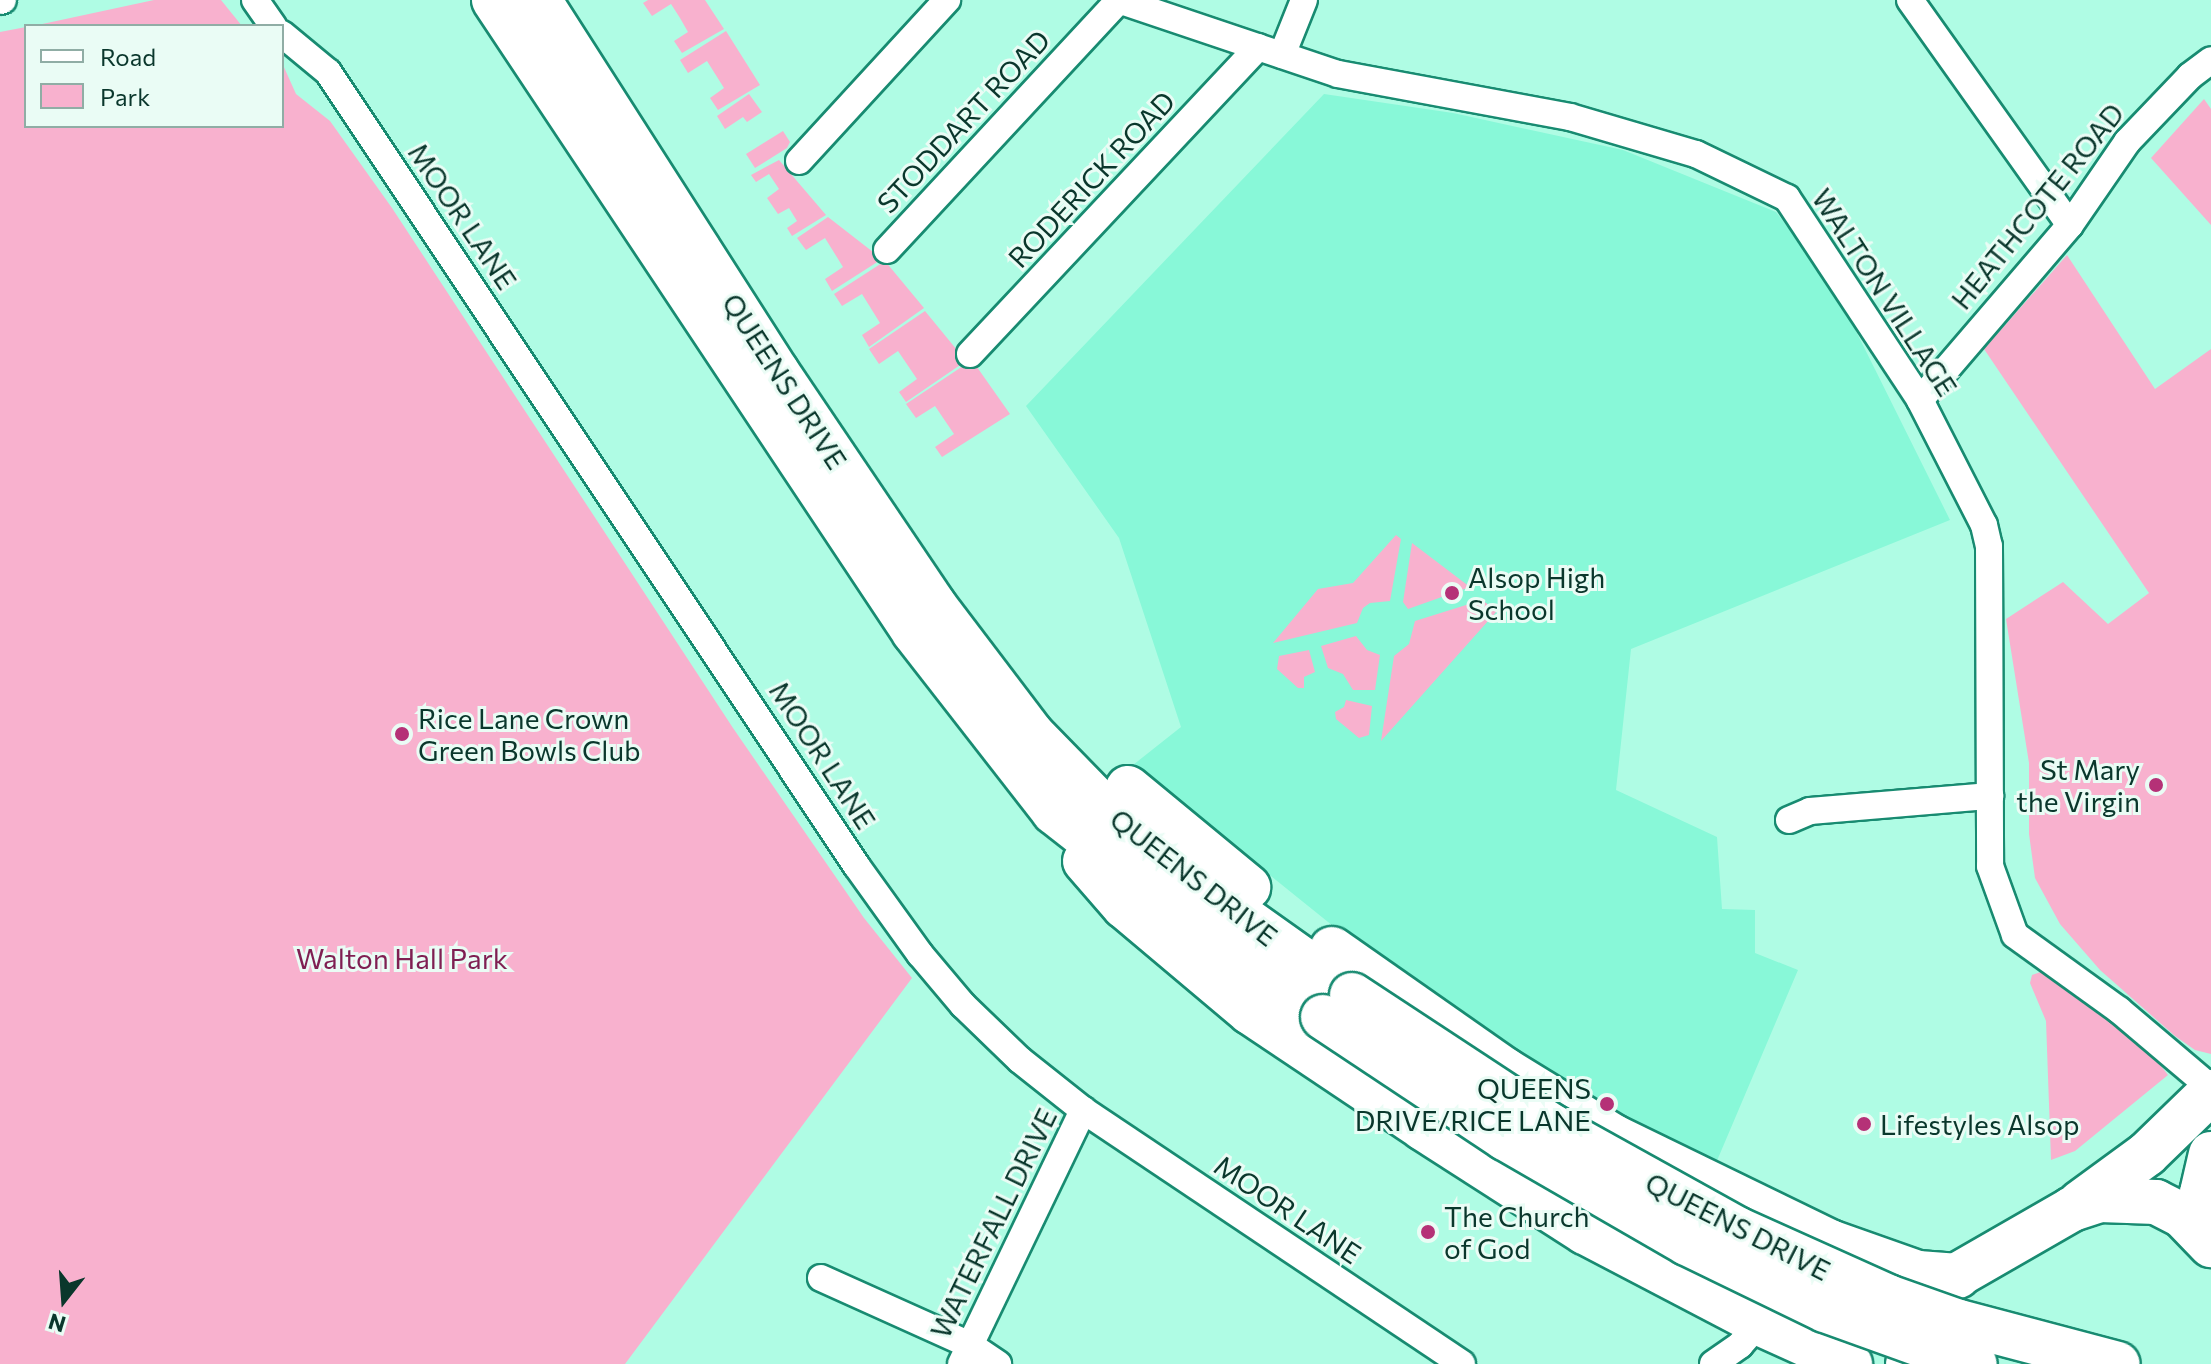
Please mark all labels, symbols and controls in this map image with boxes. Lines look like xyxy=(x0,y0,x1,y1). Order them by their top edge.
street label: STODDART ROAD xyxy=(870,23,1056,219)
legend xyxy=(24,24,284,128)
text: Road xyxy=(100,42,156,71)
text: Park xyxy=(100,82,150,111)
street label: RODERICK ROAD xyxy=(1001,84,1181,274)
street label: HEATHCOTE ROAD xyxy=(1944,96,2130,316)
street label: MOOR LANE xyxy=(402,136,524,296)
street label: WALTON VILLAGE xyxy=(1805,182,1965,402)
street label: QUEENS DRIVE xyxy=(716,287,854,475)
place label: Alsop High School xyxy=(1468,560,1605,626)
marker: Alsop High School xyxy=(1443,584,1461,602)
street label: MOOR LANE xyxy=(763,675,883,835)
place label: Rice Lane Crown Green Bowls Club xyxy=(418,701,641,767)
marker: Rice Lane Crown Green Bowls Club xyxy=(393,725,411,743)
place label: St Mary the Virgin xyxy=(2016,752,2140,818)
marker: St Mary the Virgin xyxy=(2147,776,2165,794)
street label: QUEENS DRIVE xyxy=(1104,801,1284,953)
park label: Walton Hall Park xyxy=(296,941,508,975)
place label: QUEENS DRIVE/RICE LANE xyxy=(1355,1071,1591,1137)
marker: QUEENS DRIVE/RICE LANE xyxy=(1598,1095,1616,1113)
street label: WATERFALL DRIVE xyxy=(923,1103,1063,1343)
place label: Lifestyles Alsop xyxy=(1880,1107,2079,1141)
marker: Lifestyles Alsop xyxy=(1855,1115,1873,1133)
street label: MOOR LANE xyxy=(1208,1148,1368,1270)
street label: QUEENS DRIVE xyxy=(1640,1165,1836,1287)
place label: The Church of God xyxy=(1444,1199,1590,1265)
marker: The Church of God xyxy=(1419,1223,1437,1241)
north arrow xyxy=(24,1260,104,1340)
text: N xyxy=(45,1308,69,1339)

